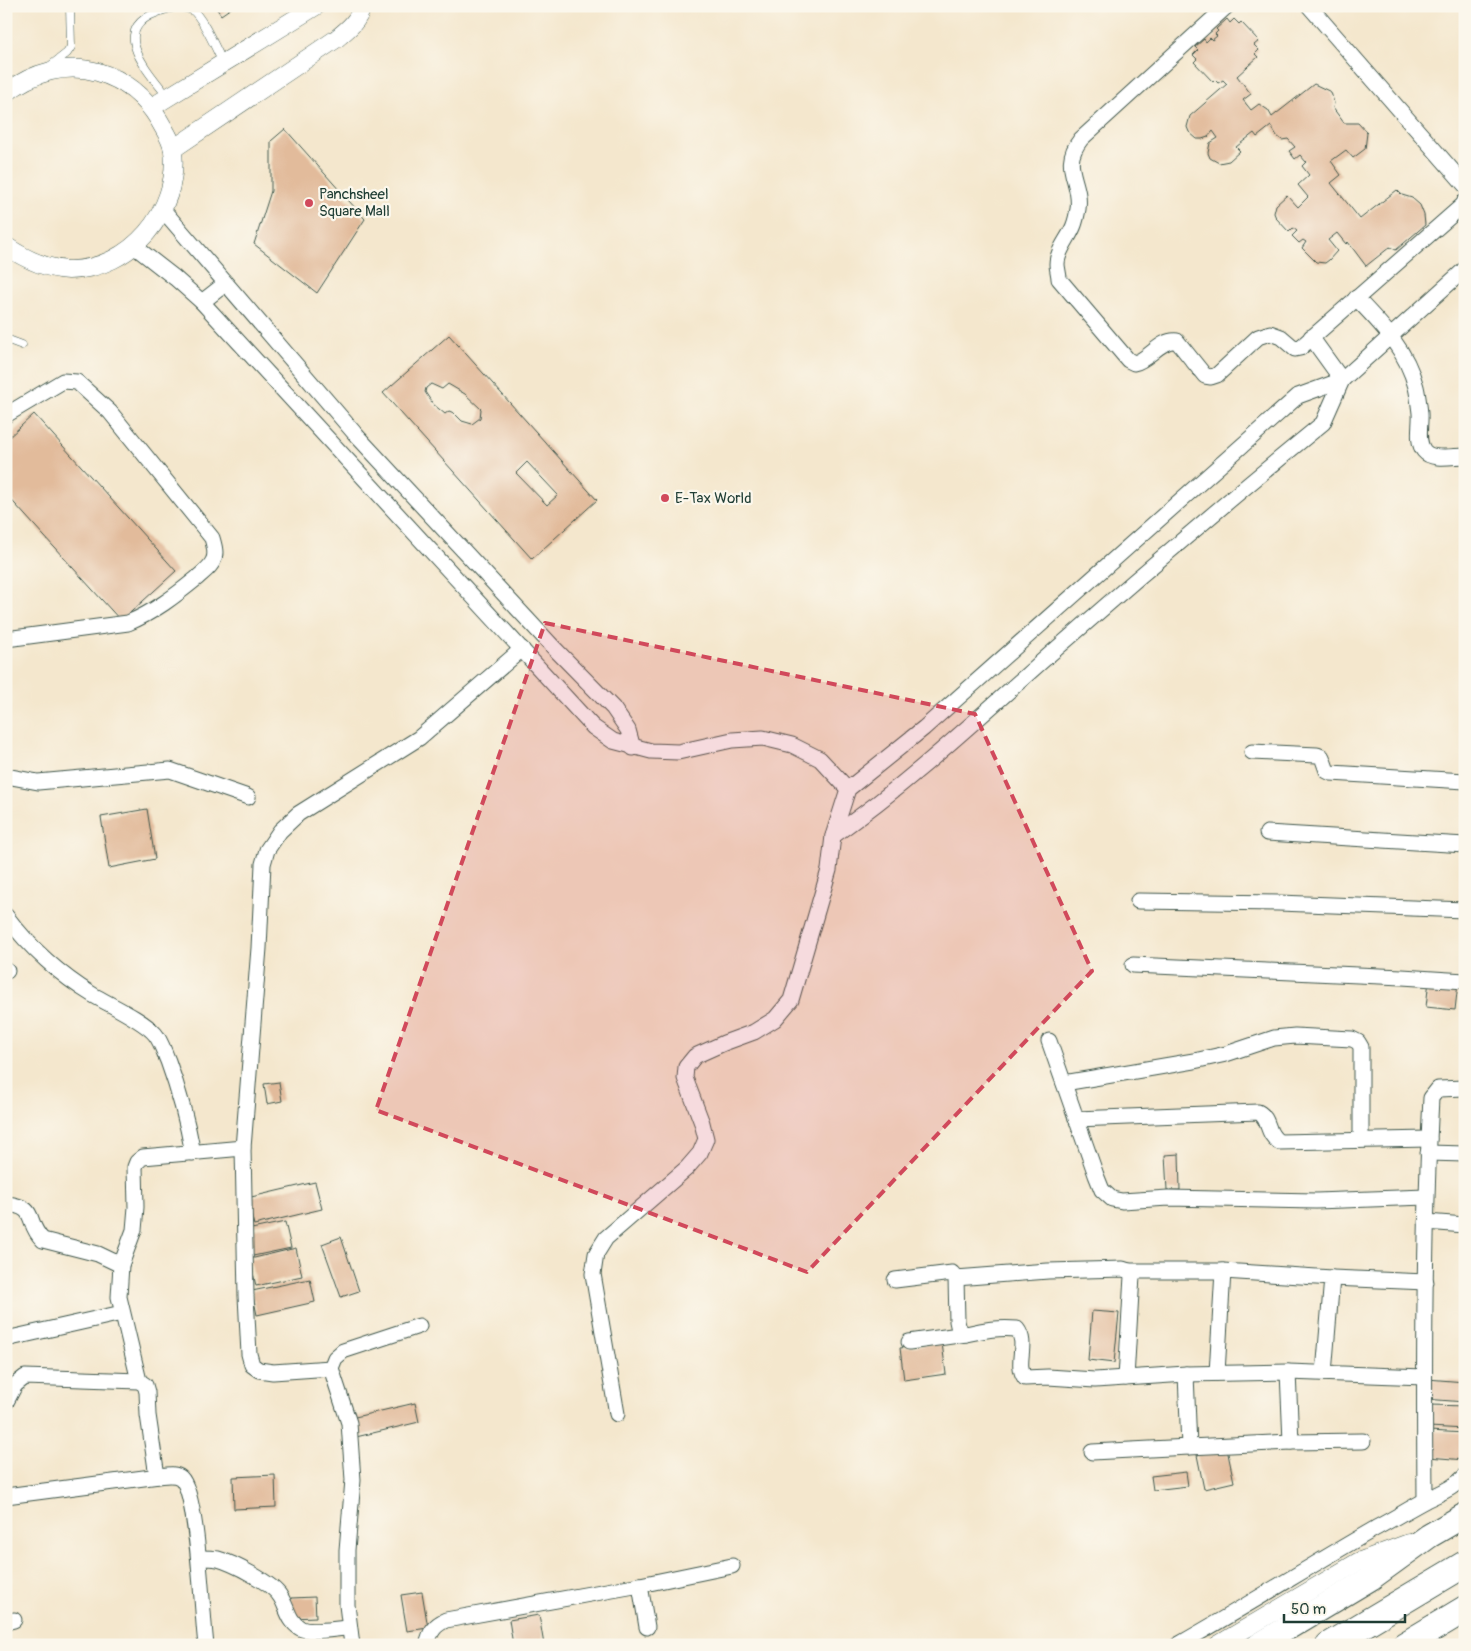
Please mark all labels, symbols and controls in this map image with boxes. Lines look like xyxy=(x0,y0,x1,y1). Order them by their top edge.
place label: Panchsheel Square Mall xyxy=(319,185,390,221)
marker: Panchsheel Square Mall xyxy=(303,197,315,209)
place label: E-Tax World xyxy=(675,489,752,508)
marker: E-Tax World xyxy=(659,492,671,504)
scale bar xyxy=(1284,1591,1405,1623)
text: 50 m xyxy=(1291,1600,1326,1619)

